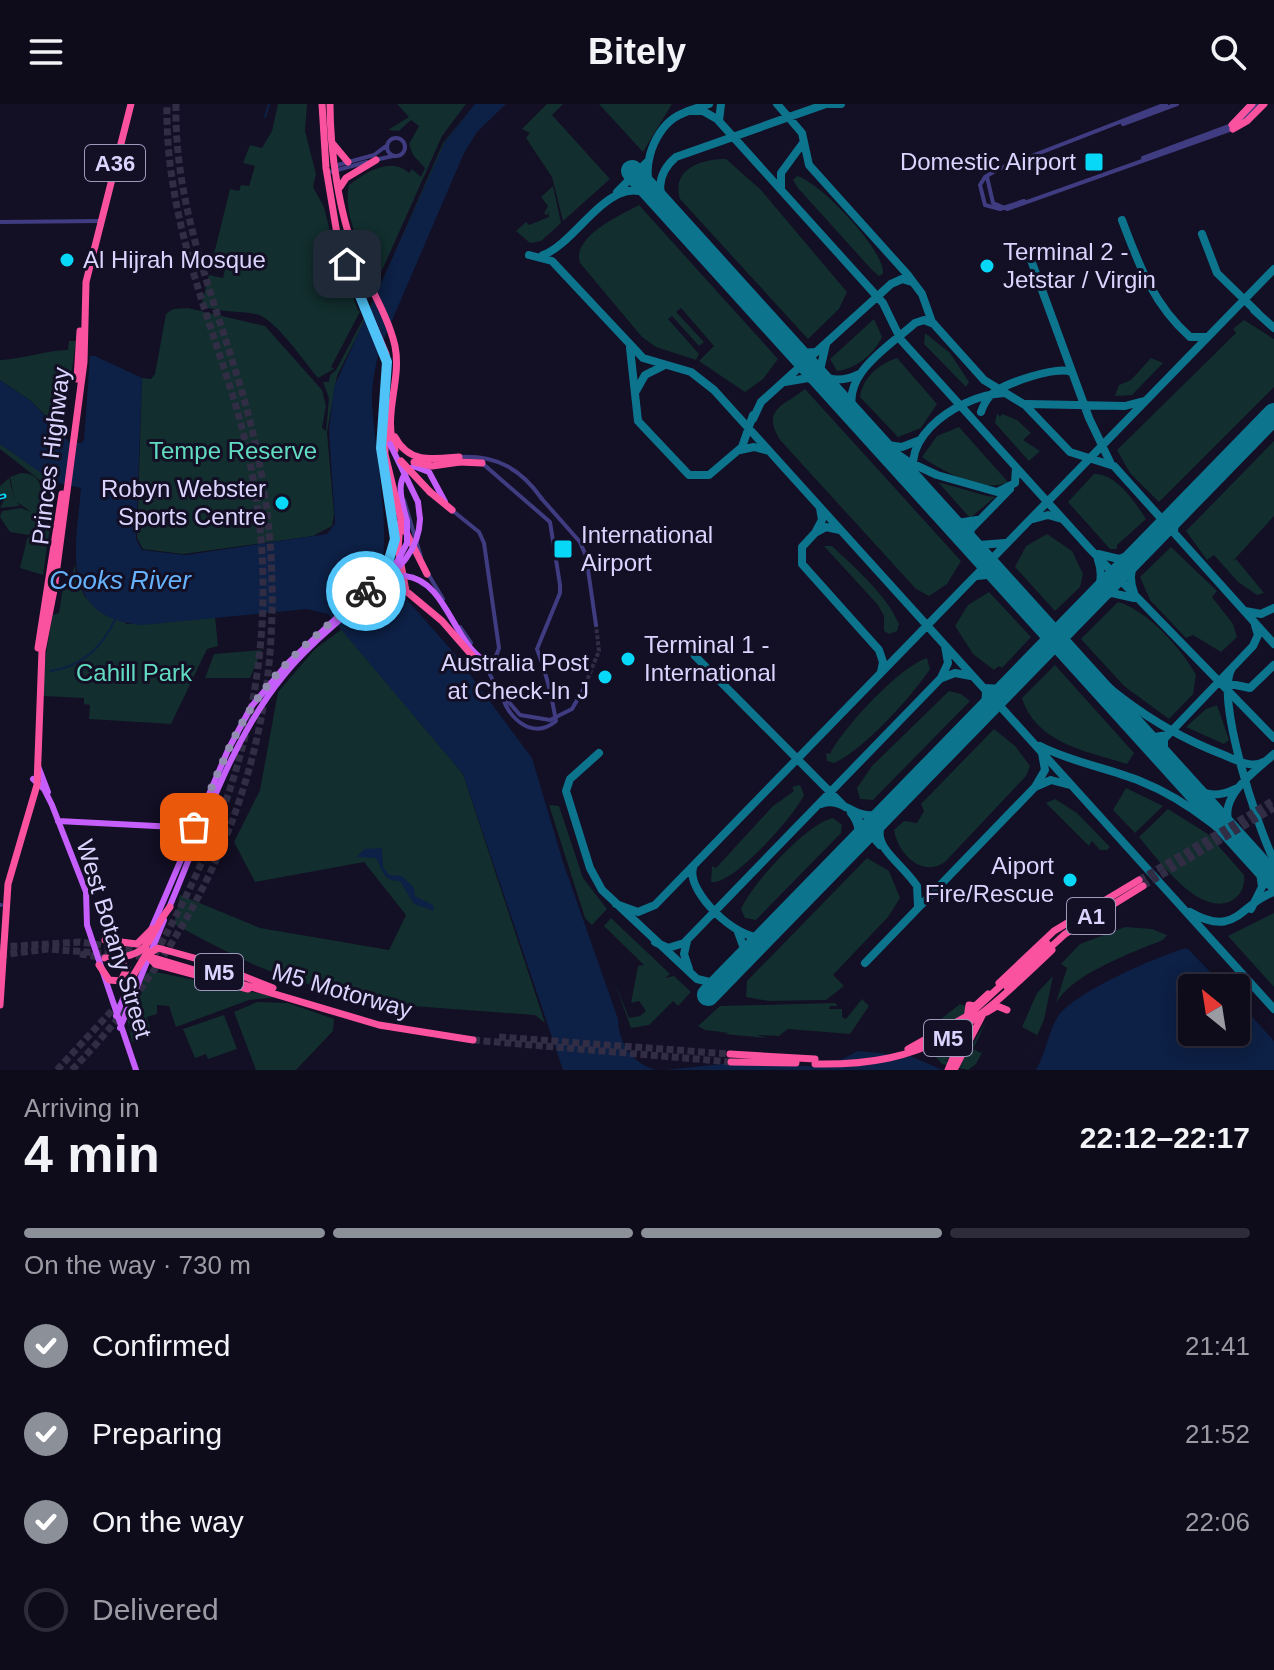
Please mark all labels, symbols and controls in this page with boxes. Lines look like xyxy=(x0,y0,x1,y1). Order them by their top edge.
icon: menu xyxy=(24,30,68,74)
icon: search xyxy=(1206,30,1250,74)
text: Bitely xyxy=(588,31,686,72)
road number: A36 xyxy=(85,145,145,181)
place label: Domestic Airport xyxy=(900,148,1076,175)
marker: Domestic Airport xyxy=(1083,151,1105,173)
pin xyxy=(313,230,381,298)
place label: Terminal 2 - Jetstar / Virgin xyxy=(1003,238,1156,293)
icon: home xyxy=(325,242,369,286)
place label: Al Hijrah Mosque xyxy=(83,246,266,273)
marker: Al Hijrah Mosque xyxy=(58,251,76,269)
marker: Terminal 2 - Jetstar / Virgin xyxy=(978,257,996,275)
street label: Princes Highway xyxy=(26,366,75,546)
park label: Tempe Reserve xyxy=(149,437,317,464)
place label: Robyn Webster Sports Centre xyxy=(101,475,266,530)
marker: Robyn Webster Sports Centre xyxy=(273,494,291,512)
place label: International Airport xyxy=(581,521,713,576)
marker: International Airport xyxy=(552,538,574,560)
courier xyxy=(326,551,406,631)
water label: Cooks River xyxy=(49,565,192,595)
icon: bike xyxy=(344,569,388,613)
place label: Terminal 1 - International xyxy=(644,631,776,686)
place label: Australia Post at Check-In J xyxy=(441,649,589,704)
marker: Terminal 1 - International xyxy=(619,650,637,668)
park label: Cahill Park xyxy=(76,659,193,686)
marker: Australia Post at Check-In J xyxy=(596,668,614,686)
pin xyxy=(160,793,228,861)
icon: bag xyxy=(172,805,216,849)
street label: West Botany Street xyxy=(71,836,158,1042)
place label: Aiport Fire/Rescue xyxy=(925,852,1054,907)
marker: Aiport Fire/Rescue xyxy=(1061,871,1079,889)
road number: A1 xyxy=(1067,898,1115,934)
road number: M5 xyxy=(195,954,243,990)
street label: M5 Motorway xyxy=(269,958,415,1023)
north arrow xyxy=(1178,974,1250,1046)
map controls xyxy=(1178,974,1250,1046)
road number: M5 xyxy=(924,1020,972,1056)
text: Arriving in xyxy=(24,1093,140,1123)
text: 22:12–22:17 xyxy=(1080,1121,1250,1154)
text: 4 min xyxy=(24,1125,160,1183)
text: On the way · 730 m xyxy=(24,1250,251,1280)
icon: check xyxy=(24,1324,68,1368)
text: Confirmed xyxy=(92,1329,230,1362)
text: 21:41 xyxy=(1185,1331,1250,1361)
icon: check xyxy=(24,1412,68,1456)
text: Preparing xyxy=(92,1417,222,1450)
text: 21:52 xyxy=(1185,1419,1250,1449)
icon: check xyxy=(24,1500,68,1544)
text: On the way xyxy=(92,1505,244,1538)
text: 22:06 xyxy=(1185,1507,1250,1537)
text: Delivered xyxy=(92,1593,219,1626)

